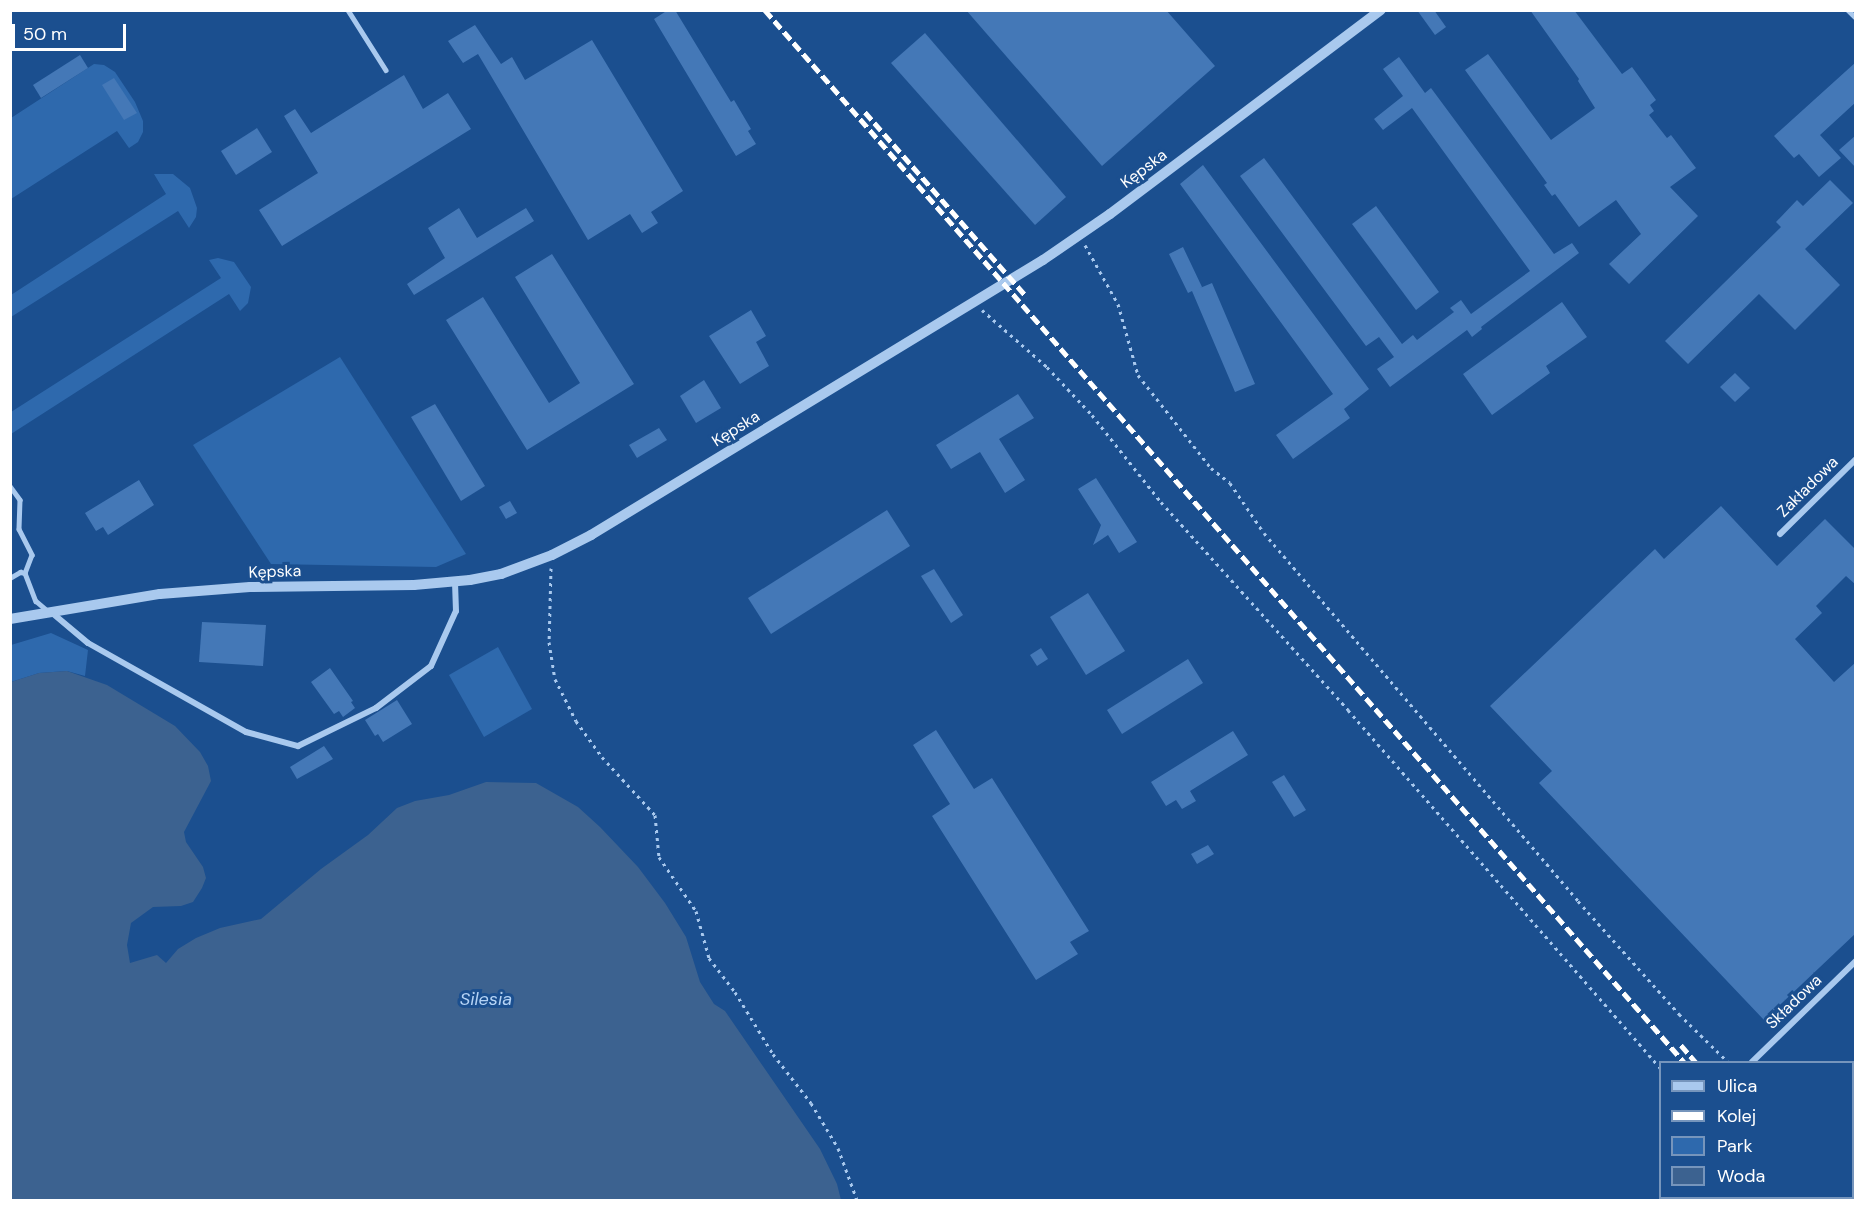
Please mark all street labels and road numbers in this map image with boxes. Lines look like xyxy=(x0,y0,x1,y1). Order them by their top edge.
street label: Kępska xyxy=(1117,145,1171,193)
street label: Kępska xyxy=(709,407,763,451)
street label: Zakładowa xyxy=(1774,453,1842,521)
street label: Kępska xyxy=(248,561,302,583)
street label: Składowa xyxy=(1762,971,1826,1033)

